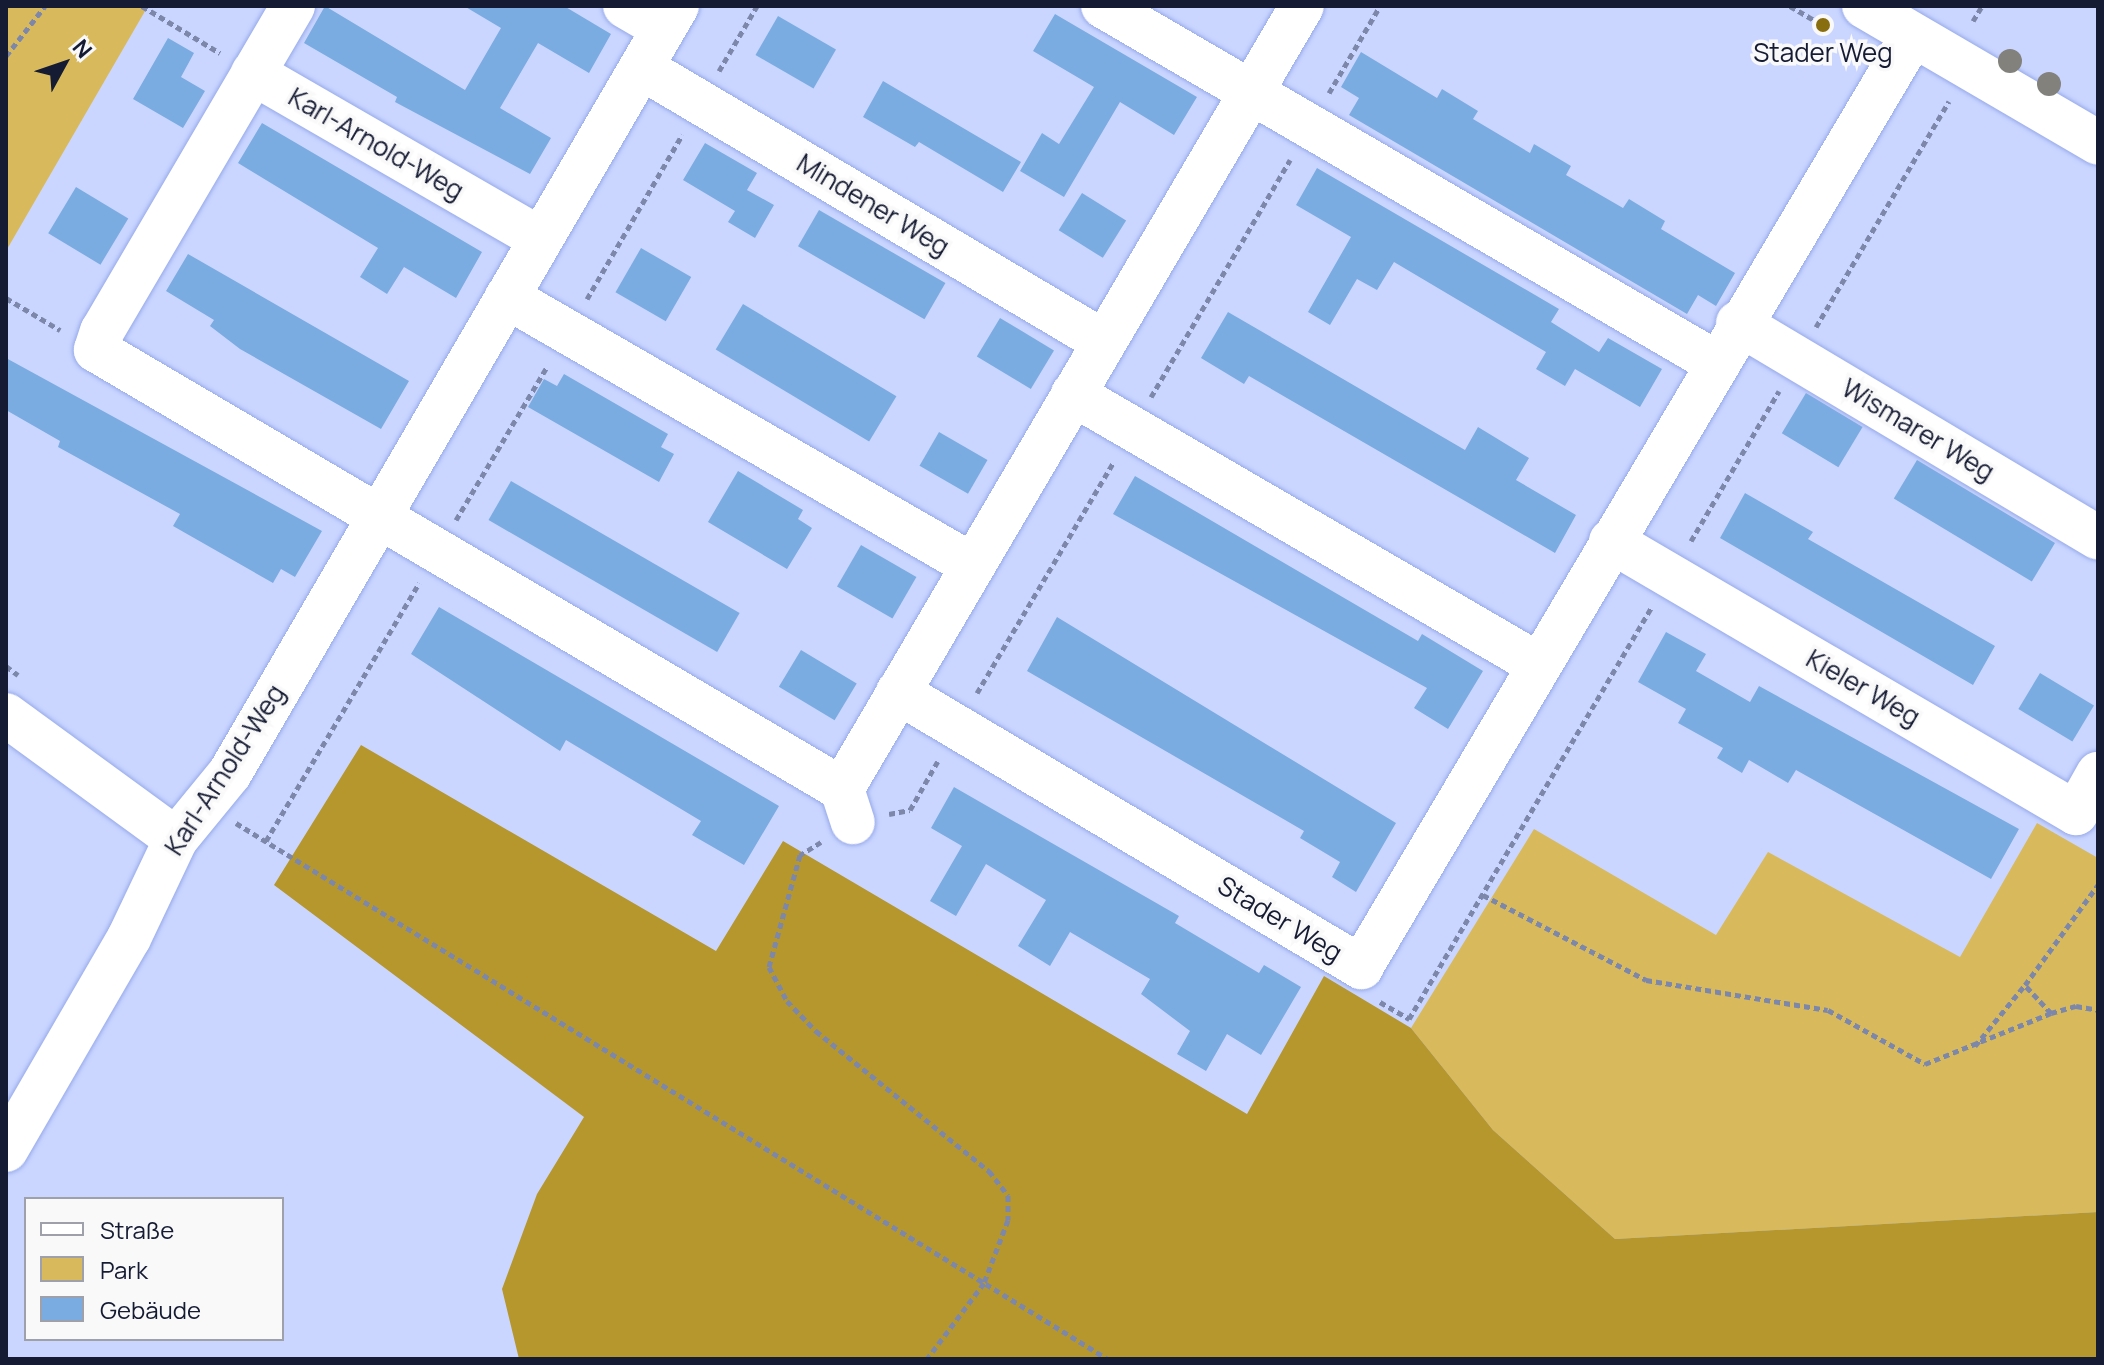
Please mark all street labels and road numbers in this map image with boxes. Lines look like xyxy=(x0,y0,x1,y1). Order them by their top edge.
street label: Karl-Arnold-Weg xyxy=(283,81,469,207)
street label: Mindener Weg xyxy=(791,147,955,263)
street label: Wismarer Weg xyxy=(1836,372,2000,488)
street label: Kieler Weg xyxy=(1801,643,1925,733)
street label: Karl-Arnold-Weg xyxy=(158,679,292,861)
street label: Stader Weg xyxy=(1212,870,1348,968)

